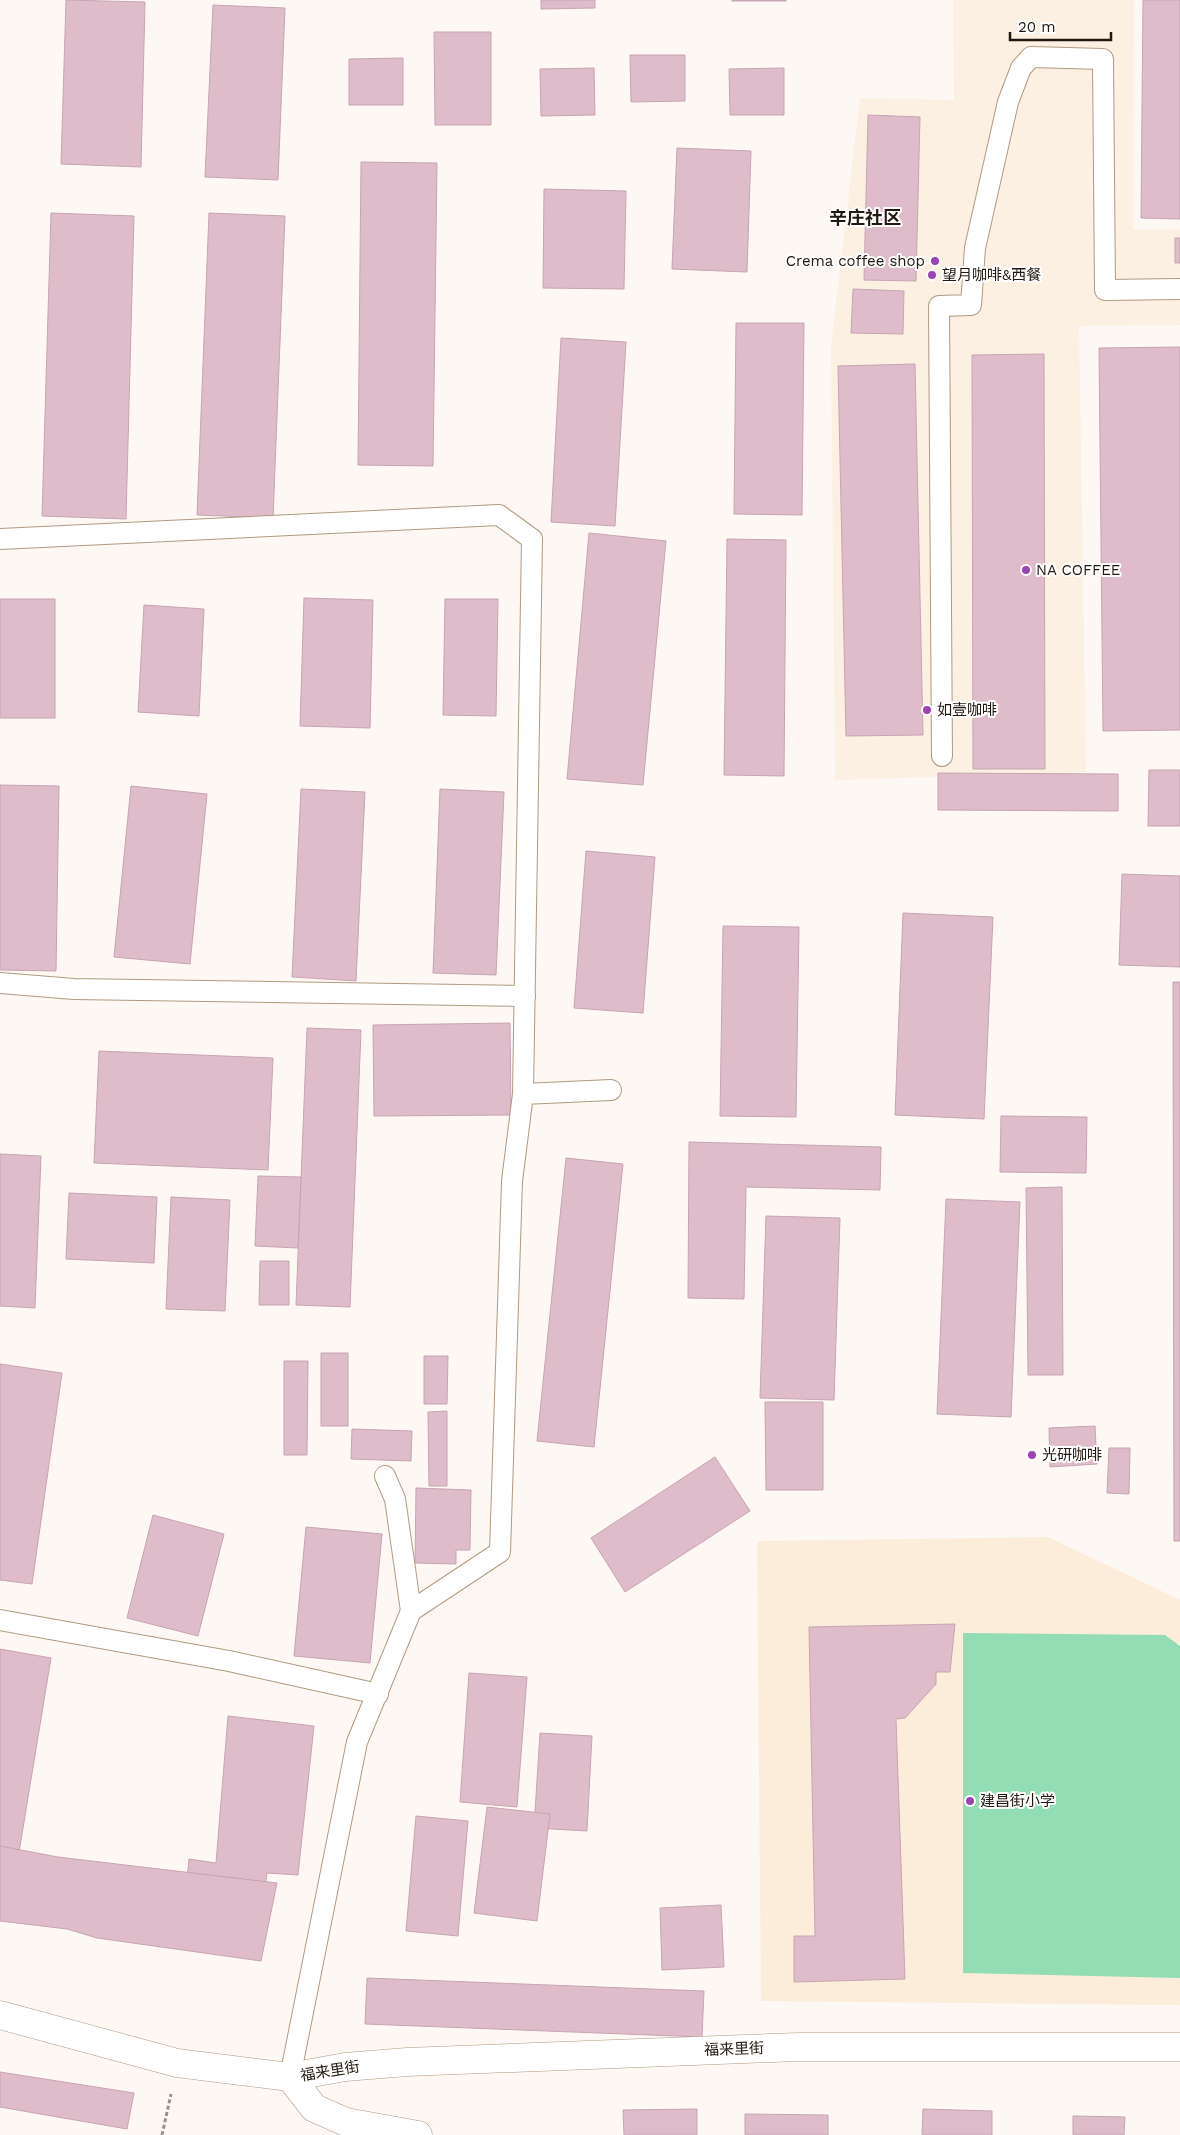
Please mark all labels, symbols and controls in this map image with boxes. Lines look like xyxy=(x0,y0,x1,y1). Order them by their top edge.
scale bar xyxy=(1010,10,1111,42)
text: 20 m xyxy=(1018,18,1056,36)
district label: 辛庄社区 xyxy=(829,207,901,228)
place label: Crema coffee shop xyxy=(786,252,925,270)
marker: Crema coffee shop xyxy=(929,255,941,267)
place label: 望月咖啡&西餐 xyxy=(942,266,1041,284)
marker: 望月咖啡&西餐 xyxy=(926,269,938,281)
place label: NA COFFEE xyxy=(1036,561,1120,579)
marker: NA COFFEE xyxy=(1020,564,1032,576)
place label: 如壹咖啡 xyxy=(937,701,997,719)
marker: 如壹咖啡 xyxy=(921,704,933,716)
place label: 光研咖啡 xyxy=(1042,1446,1102,1464)
marker: 光研咖啡 xyxy=(1026,1449,1038,1461)
place label: 建昌街小学 xyxy=(980,1792,1055,1810)
marker: 建昌街小学 xyxy=(964,1795,976,1807)
street label: 福来里街 xyxy=(704,2039,764,2059)
street label: 福来里街 xyxy=(299,2057,361,2085)

